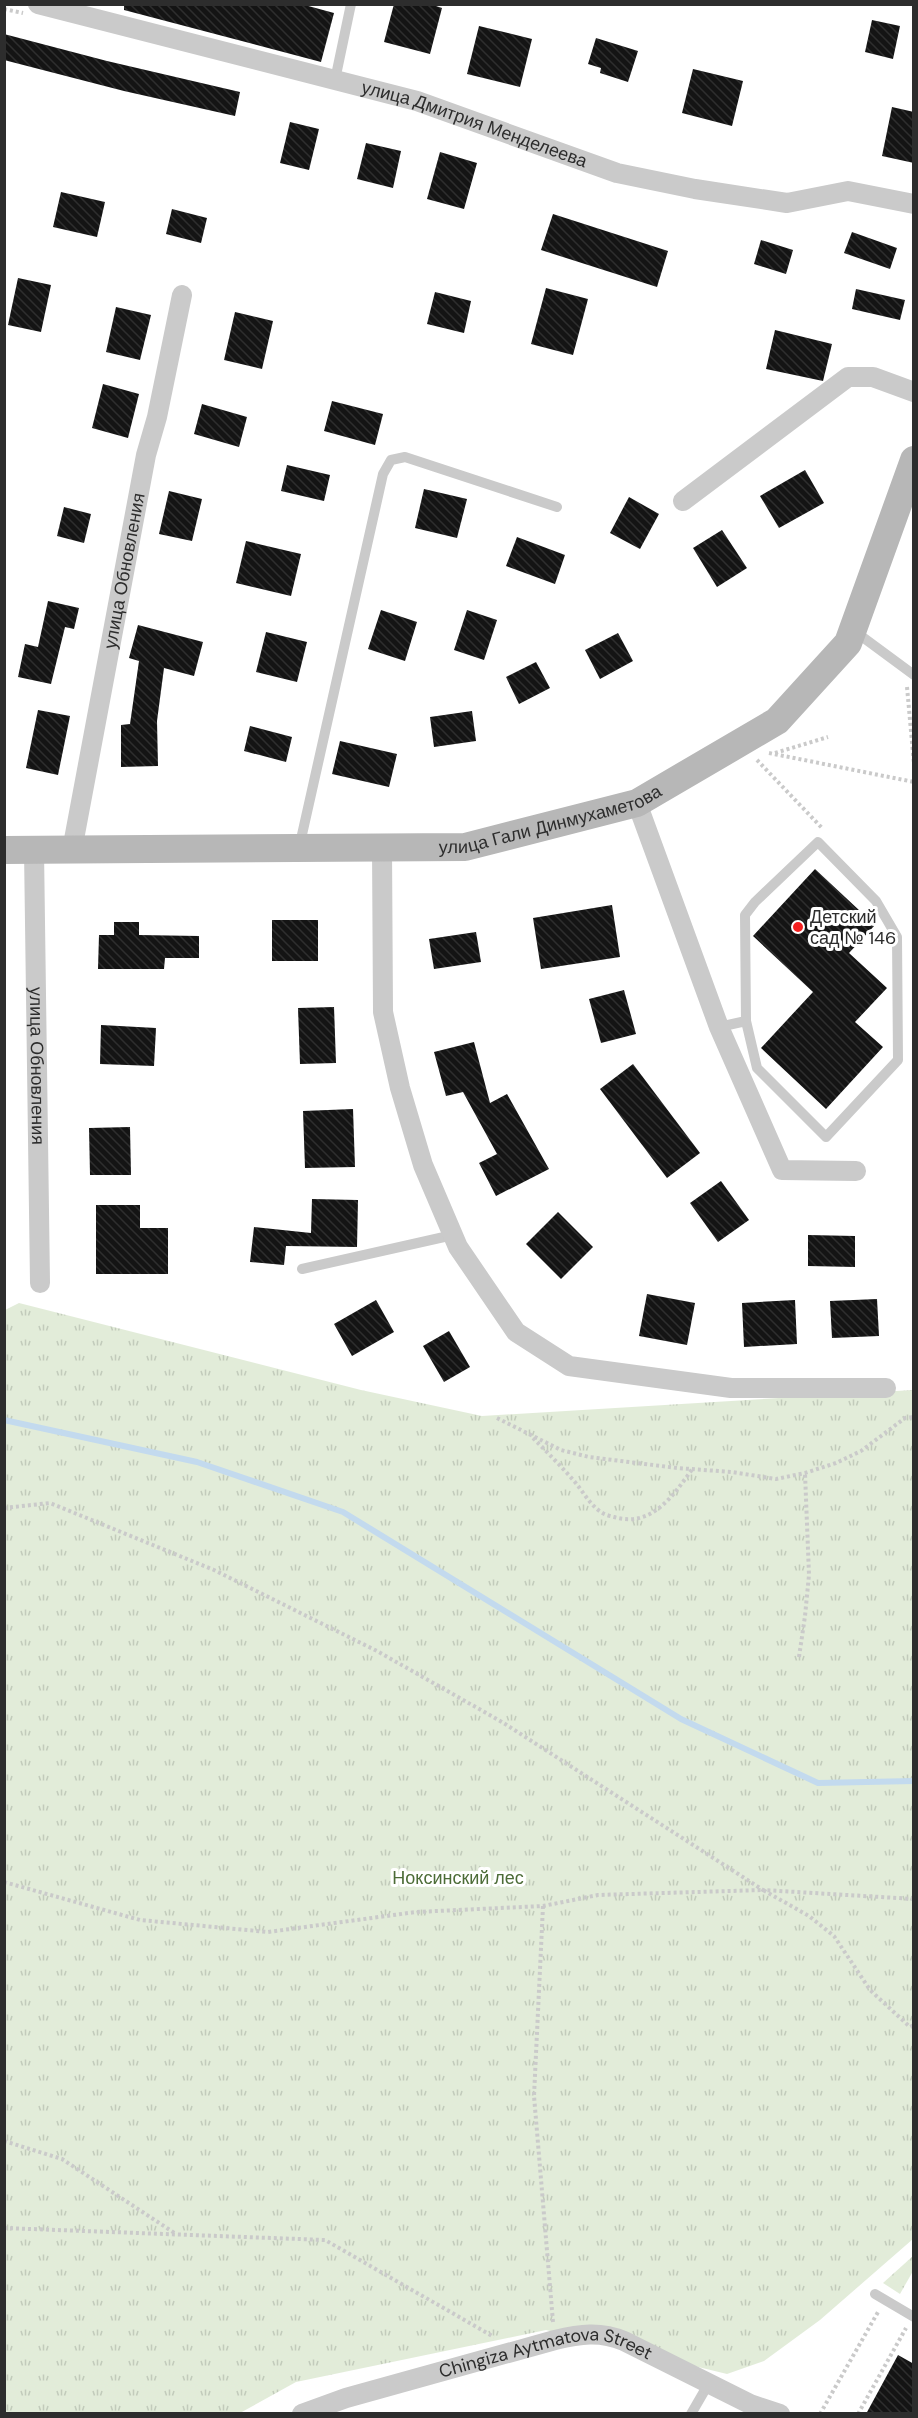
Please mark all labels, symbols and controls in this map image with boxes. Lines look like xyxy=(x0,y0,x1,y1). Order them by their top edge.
street label: улица Дмитрия Менделеева xyxy=(359,75,592,174)
street label: улица Обновления xyxy=(98,491,151,651)
street label: улица Гали Динмухаметова xyxy=(439,779,667,859)
place label: Детский сад № 146 xyxy=(810,905,896,950)
marker: Детский сад № 146 xyxy=(791,920,805,934)
street label: улица Обновления xyxy=(24,987,50,1145)
park label: Ноксинский лес xyxy=(392,1866,524,1890)
street label: Chingiza Aytmatova Street xyxy=(436,2322,656,2384)

